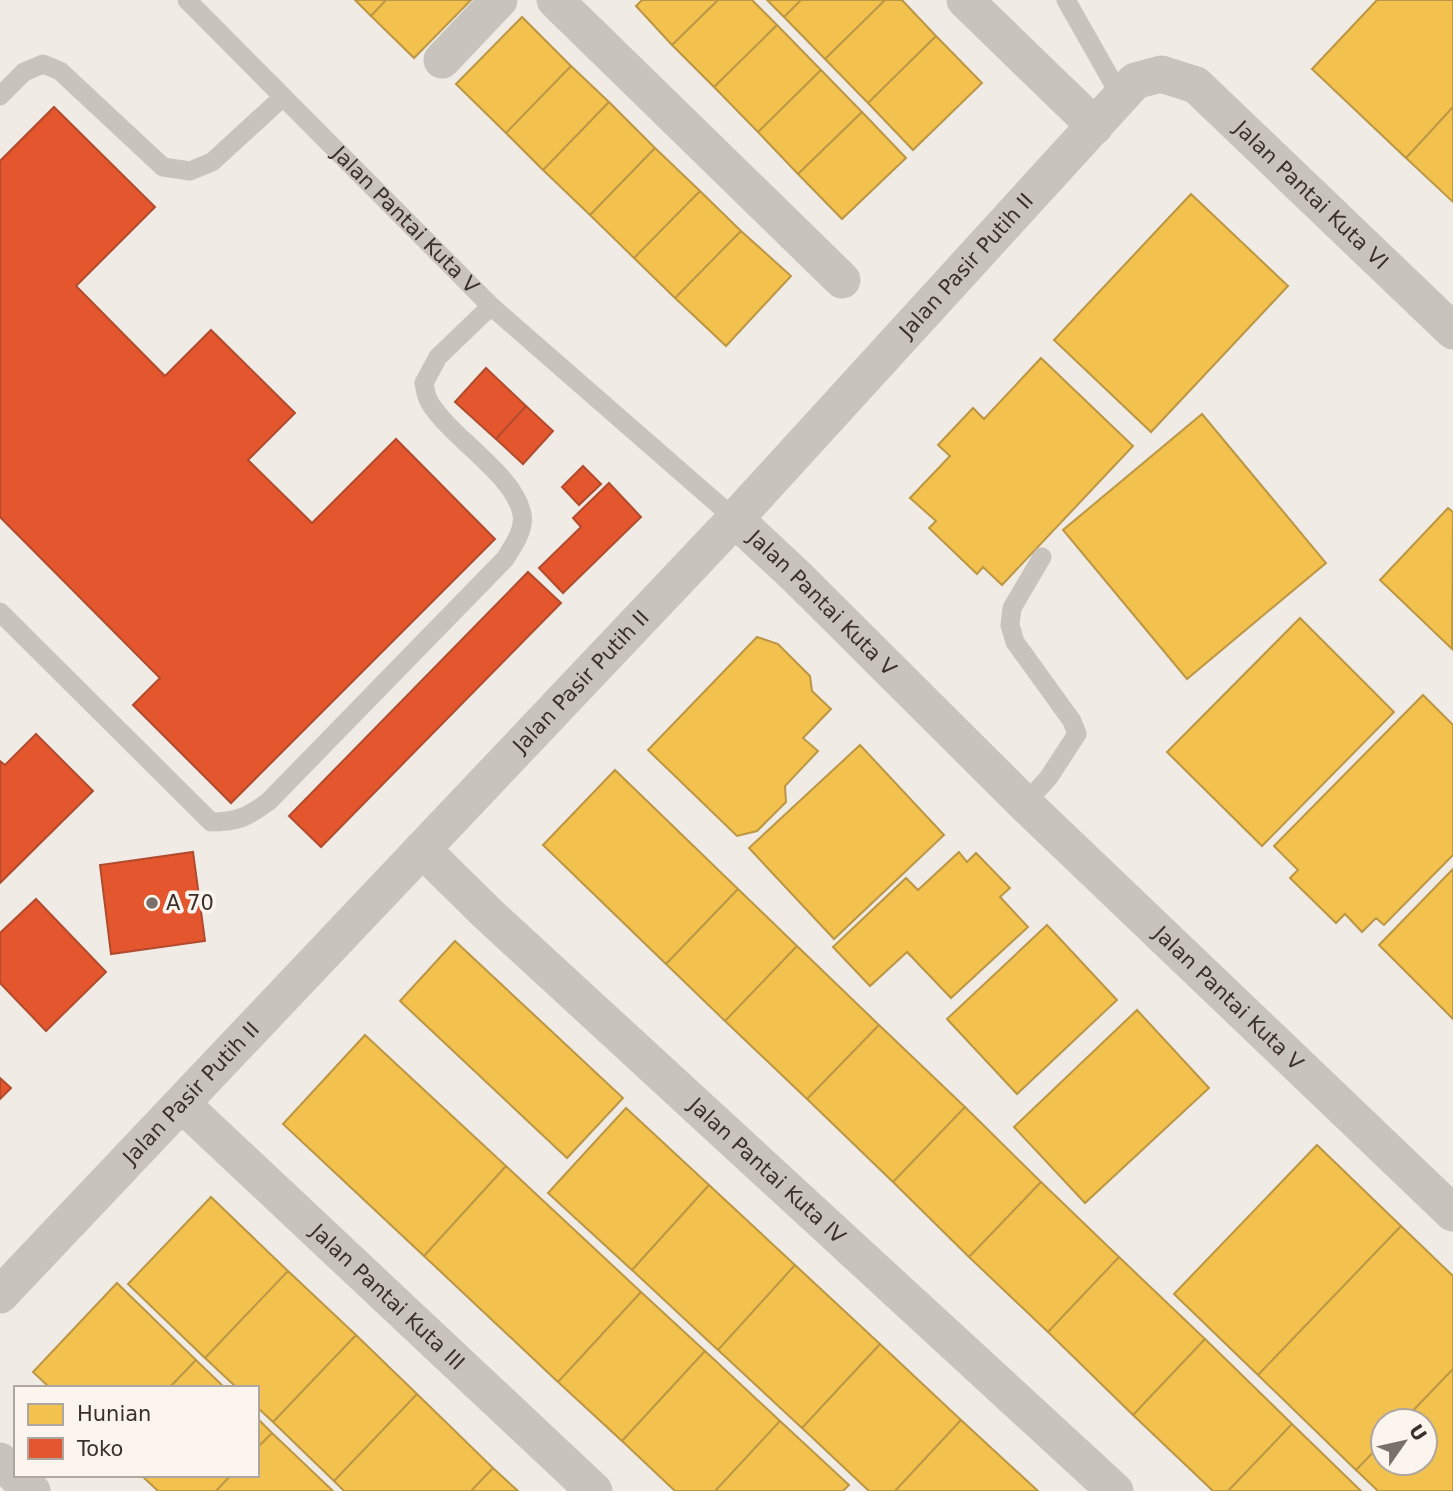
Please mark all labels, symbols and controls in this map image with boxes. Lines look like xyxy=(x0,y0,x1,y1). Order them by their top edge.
street label: Jalan Pantai Kuta VI xyxy=(1228,115,1393,274)
street label: Jalan Pantai Kuta V xyxy=(326,140,484,299)
street label: Jalan Pasir Putih II xyxy=(893,189,1038,344)
street label: Jalan Pantai Kuta V xyxy=(742,524,902,681)
street label: Jalan Pasir Putih II xyxy=(507,606,654,759)
place label: A 70 xyxy=(166,891,214,915)
marker: A 70 xyxy=(144,895,160,911)
street label: Jalan Pantai Kuta V xyxy=(1147,920,1309,1076)
street label: Jalan Pasir Putih II xyxy=(117,1017,264,1171)
street label: Jalan Pantai Kuta IV xyxy=(683,1092,851,1249)
street label: Jalan Pantai Kuta III xyxy=(304,1218,469,1375)
legend xyxy=(14,1386,259,1477)
text: Hunian xyxy=(77,1402,151,1426)
north arrow xyxy=(1369,1407,1439,1477)
text: U xyxy=(1405,1420,1432,1445)
text: Toko xyxy=(76,1437,123,1461)

